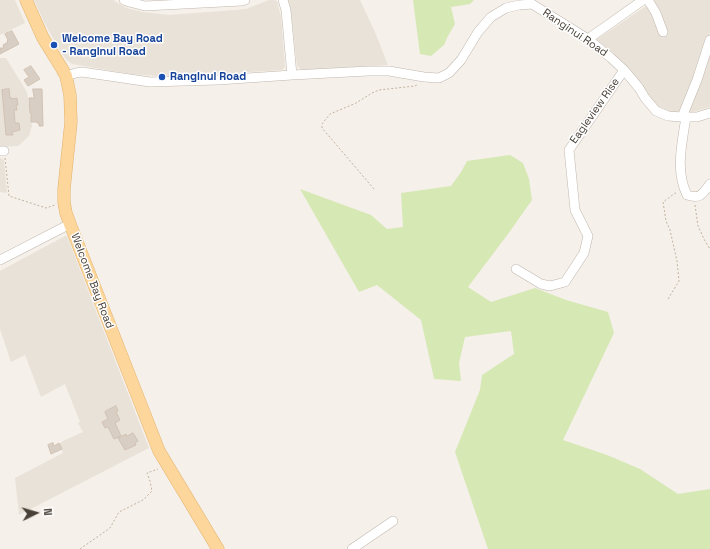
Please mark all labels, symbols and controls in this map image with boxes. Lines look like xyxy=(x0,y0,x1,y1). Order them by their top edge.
street label: Ranginui Road xyxy=(540,6,610,60)
place label: Welcome Bay Road - Ranginui Road xyxy=(62,32,163,58)
marker: Welcome Bay Road - Ranginui Road xyxy=(49,40,59,50)
place label: Ranginui Road xyxy=(170,70,246,84)
marker: Ranginui Road xyxy=(157,72,167,82)
street label: Eagleview Rise xyxy=(568,76,622,146)
street label: Welcome Bay Road xyxy=(68,232,116,330)
north arrow xyxy=(16,493,56,533)
text: N xyxy=(41,508,55,516)

